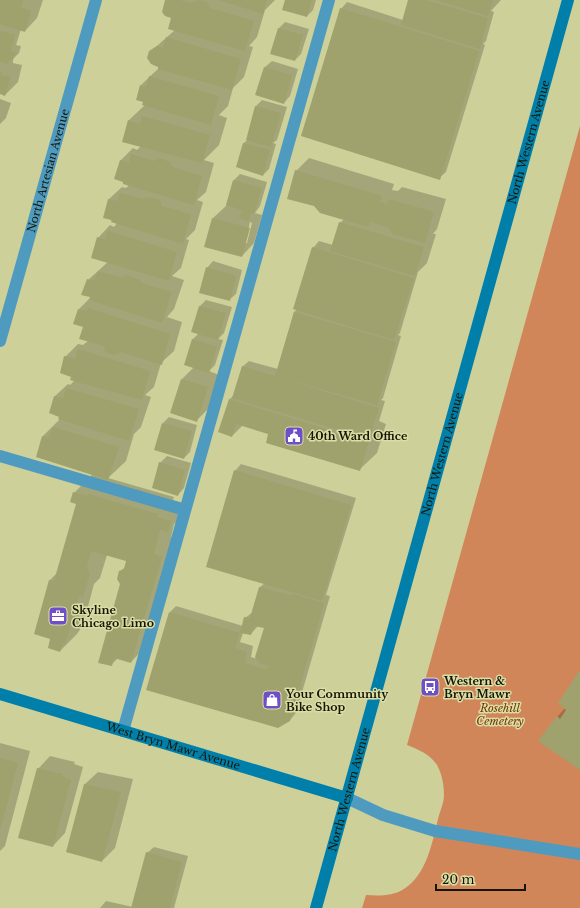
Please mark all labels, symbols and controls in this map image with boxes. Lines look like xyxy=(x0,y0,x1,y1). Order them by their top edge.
street label: North Western Avenue xyxy=(505,78,552,205)
street label: North Artesian Avenue xyxy=(24,107,72,234)
street label: North Western Avenue xyxy=(418,391,466,518)
public building icon: 40th Ward Office xyxy=(283,425,305,447)
place label: 40th Ward Office xyxy=(308,429,408,443)
place label: Skyline Chicago Limo xyxy=(72,603,154,630)
office icon: Skyline Chicago Limo xyxy=(47,605,69,627)
place label: Western & Bryn Mawr xyxy=(443,674,511,701)
bus stop icon: Western & Bryn Mawr xyxy=(419,676,441,698)
place label: Your Community Bike Shop xyxy=(285,687,389,714)
shop icon: Your Community Bike Shop xyxy=(261,689,283,711)
park label: Rosehill Cemetery xyxy=(476,701,524,728)
street label: West Bryn Mawr Avenue xyxy=(104,719,242,773)
street label: North Western Avenue xyxy=(325,726,373,853)
scale bar xyxy=(436,866,525,892)
text: 20 m xyxy=(442,872,474,887)

